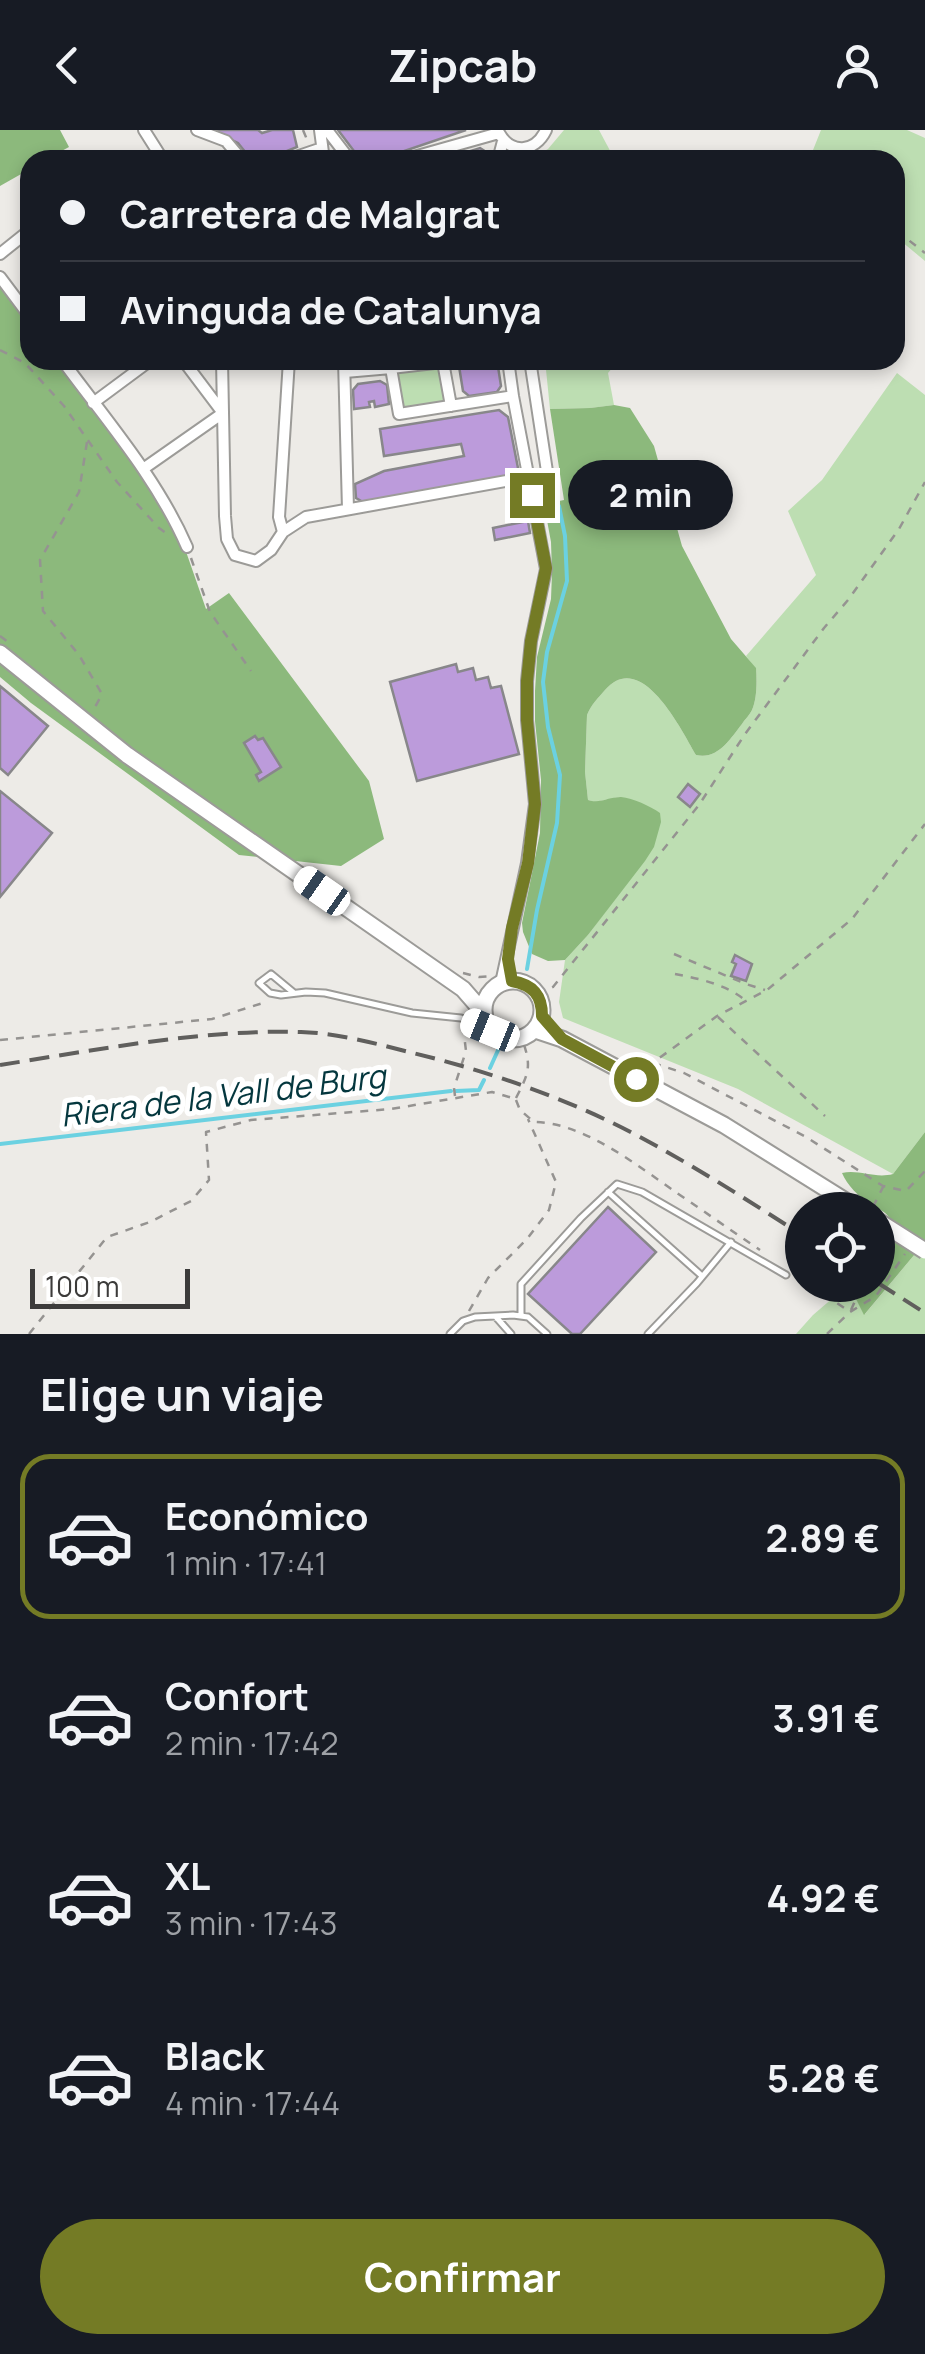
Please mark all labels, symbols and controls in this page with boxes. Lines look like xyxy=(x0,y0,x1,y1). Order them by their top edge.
text: Zipcab xyxy=(388,34,537,96)
icon: back xyxy=(40,38,95,93)
icon: person xyxy=(830,38,885,93)
text: Carretera de Malgrat xyxy=(120,187,501,239)
text: Avinguda de Catalunya xyxy=(120,283,542,335)
callout: 2 min xyxy=(567,460,732,530)
route end xyxy=(510,473,555,518)
text: 2 min xyxy=(609,473,692,517)
car xyxy=(289,862,355,920)
car xyxy=(457,1005,523,1055)
water label: Riera de la Vall de Burg xyxy=(58,1053,391,1137)
route start xyxy=(614,1057,659,1102)
map controls xyxy=(785,1192,895,1302)
button: locate xyxy=(785,1192,895,1302)
scale bar xyxy=(30,1264,190,1308)
text: 100 m xyxy=(45,1267,119,1305)
text: Elige un viaje xyxy=(40,1363,324,1425)
text: Económico xyxy=(165,1489,369,1541)
icon: car xyxy=(45,1492,135,1582)
text: 2.89 € xyxy=(765,1511,880,1563)
text: 1 min · 17:41 xyxy=(165,1541,327,1585)
text: Confort xyxy=(165,1669,309,1721)
icon: car xyxy=(45,1672,135,1762)
text: 3.91 € xyxy=(773,1691,880,1743)
text: 2 min · 17:42 xyxy=(165,1721,339,1765)
text: XL xyxy=(165,1849,210,1901)
icon: car xyxy=(45,1852,135,1942)
text: 4.92 € xyxy=(766,1871,880,1923)
text: 3 min · 17:43 xyxy=(165,1901,337,1945)
text: Black xyxy=(165,2029,264,2081)
icon: car xyxy=(45,2032,135,2122)
text: 5.28 € xyxy=(767,2051,880,2103)
text: 4 min · 17:44 xyxy=(165,2081,340,2125)
button: Confirmar xyxy=(40,2219,885,2334)

